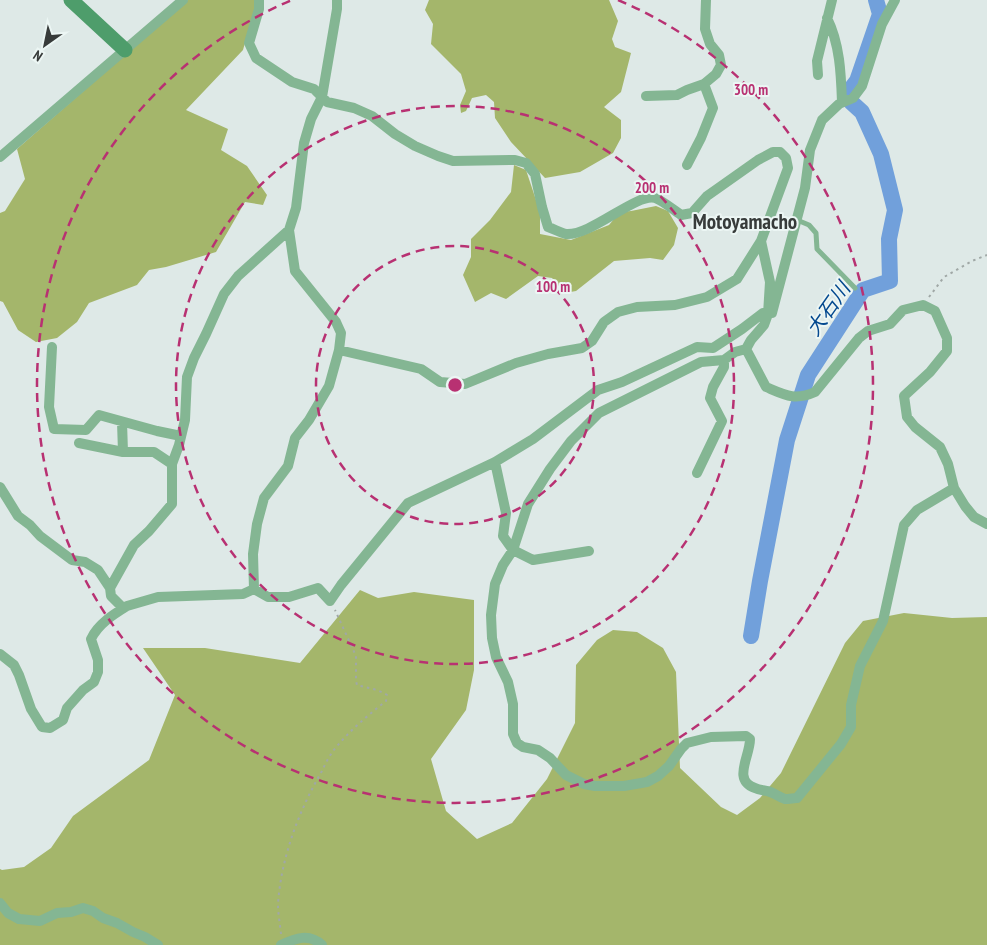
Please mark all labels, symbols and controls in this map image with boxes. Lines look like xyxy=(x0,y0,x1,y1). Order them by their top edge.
north arrow xyxy=(20,20,70,70)
text: N xyxy=(30,46,46,66)
text: 300 m xyxy=(734,80,768,99)
text: 200 m xyxy=(635,178,669,197)
district label: Motoyamacho xyxy=(693,208,797,235)
water label: 大石川 xyxy=(800,275,857,341)
text: 100 m xyxy=(536,277,570,296)
centre of rings xyxy=(446,376,464,394)

